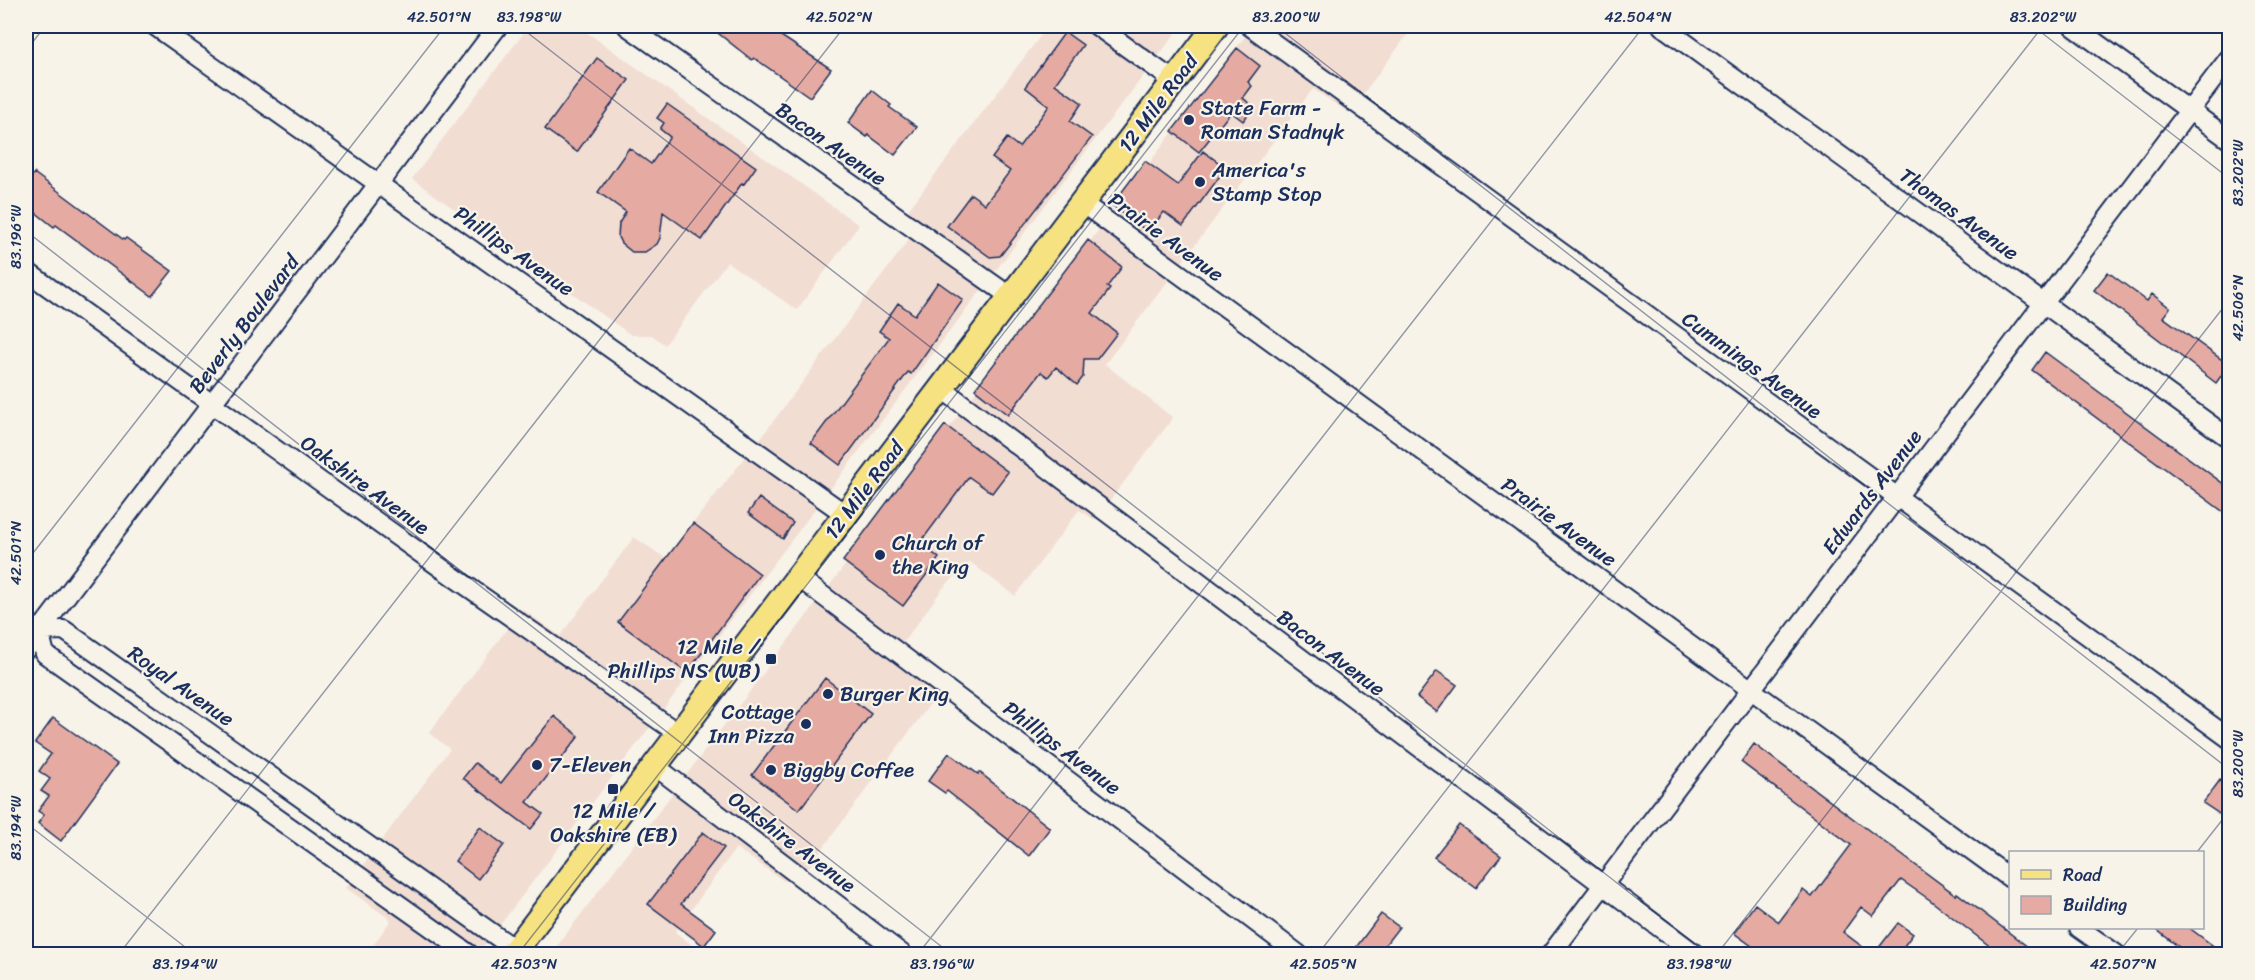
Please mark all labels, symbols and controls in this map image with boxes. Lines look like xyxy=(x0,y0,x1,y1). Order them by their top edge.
text: 42.501°N xyxy=(407,4,472,30)
text: 83.198°W xyxy=(497,4,562,30)
text: 42.502°N xyxy=(806,4,873,30)
text: 83.200°W xyxy=(1252,4,1320,30)
text: 42.504°N xyxy=(1604,4,1672,30)
text: 83.202°W xyxy=(2010,4,2077,30)
street label: 12 Mile Road xyxy=(1108,44,1209,161)
place label: State Farm - Roman Stadnyk xyxy=(1201,89,1345,151)
street label: Bacon Avenue xyxy=(767,92,895,197)
marker: State Farm - Roman Stadnyk xyxy=(1182,113,1196,127)
text: 83.202°W xyxy=(2225,139,2251,206)
place label: America's Stamp Stop xyxy=(1211,151,1322,213)
street label: Thomas Avenue xyxy=(1891,157,2027,271)
marker: America's Stamp Stop xyxy=(1193,175,1207,189)
street label: Prairie Avenue xyxy=(1100,182,1232,292)
street label: Phillips Avenue xyxy=(446,195,583,307)
text: 83.196°W xyxy=(3,205,29,269)
street label: Beverly Boulevard xyxy=(179,244,311,402)
text: 42.506°N xyxy=(2225,274,2251,341)
street label: Cummings Avenue xyxy=(1673,301,1831,429)
street label: Edwards Avenue xyxy=(1812,421,1932,563)
street label: Oakshire Avenue xyxy=(292,425,438,545)
street label: 12 Mile Road xyxy=(814,431,915,548)
street label: Prairie Avenue xyxy=(1493,467,1625,577)
text: 42.501°N xyxy=(3,520,29,585)
place label: Church of the King xyxy=(892,524,986,586)
marker: Church of the King xyxy=(873,548,887,562)
street label: Bacon Avenue xyxy=(1268,599,1394,707)
place label: 12 Mile / Phillips NS (WB) xyxy=(607,628,762,690)
street label: Royal Avenue xyxy=(120,635,243,737)
marker: 12 Mile / Phillips NS (WB) xyxy=(764,652,778,666)
place label: Burger King xyxy=(840,675,949,713)
marker: Burger King xyxy=(821,687,835,701)
street label: Phillips Avenue xyxy=(994,691,1130,806)
place label: Cottage Inn Pizza xyxy=(708,693,794,755)
marker: Cottage Inn Pizza xyxy=(799,717,813,731)
text: 83.200°W xyxy=(2225,730,2251,798)
place label: 7-Eleven xyxy=(549,746,631,784)
place label: Biggby Coffee xyxy=(783,751,914,789)
marker: 7-Eleven xyxy=(530,758,544,772)
marker: Biggby Coffee xyxy=(764,763,778,777)
street label: Oakshire Avenue xyxy=(719,781,865,903)
marker: 12 Mile / Oakshire (EB) xyxy=(606,782,620,796)
place label: 12 Mile / Oakshire (EB) xyxy=(550,792,677,854)
text: 83.194°W xyxy=(3,795,29,860)
legend xyxy=(2009,851,2204,929)
text: Road xyxy=(2063,859,2103,891)
text: Building xyxy=(2063,889,2127,921)
text: 83.194°W xyxy=(153,951,218,977)
text: 42.503°N xyxy=(491,951,558,977)
text: 83.196°W xyxy=(910,951,974,977)
text: 42.505°N xyxy=(1289,951,1357,977)
text: 83.198°W xyxy=(1667,951,1732,977)
text: 42.507°N xyxy=(2090,951,2157,977)

